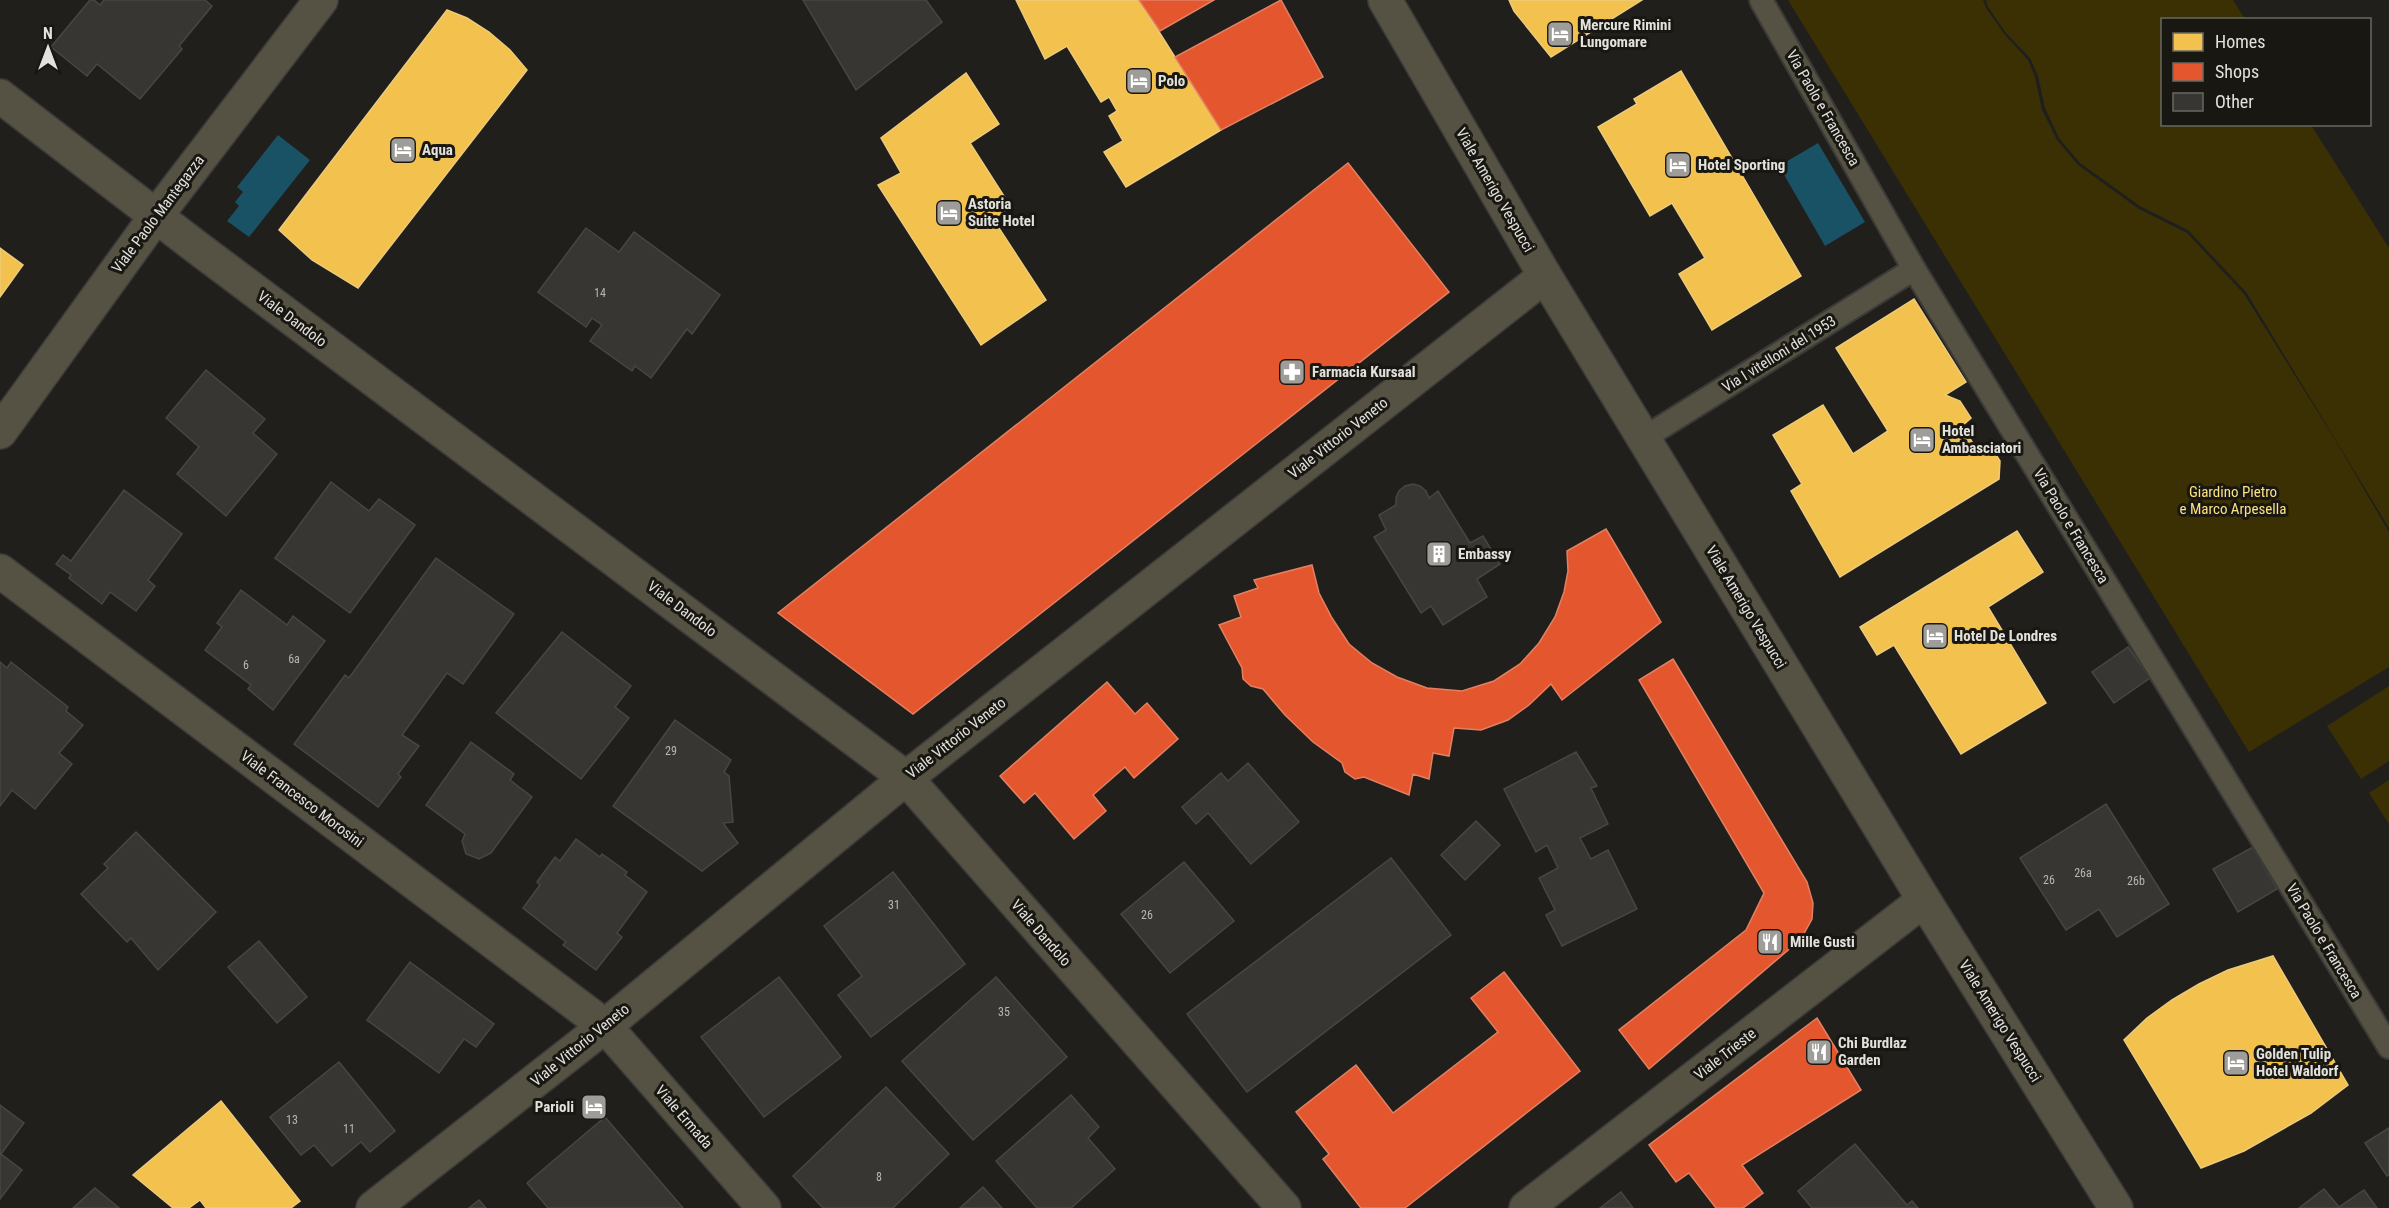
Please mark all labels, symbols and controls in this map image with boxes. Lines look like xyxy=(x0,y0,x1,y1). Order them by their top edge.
place label: Mercure Rimini Lungomare xyxy=(1580,16,1671,51)
north arrow xyxy=(18,18,78,78)
legend xyxy=(2161,18,2371,126)
hotel icon: Mercure Rimini Lungomare xyxy=(1545,19,1575,49)
text: N xyxy=(43,24,53,43)
text: Homes xyxy=(2215,31,2265,52)
street label: Via Paolo e Francesca xyxy=(1782,47,1864,169)
text: Shops xyxy=(2215,61,2259,82)
hotel icon: Polo xyxy=(1124,66,1154,96)
place label: Polo xyxy=(1158,72,1185,90)
text: Other xyxy=(2215,91,2254,112)
street label: Viale Amerigo Vespucci xyxy=(1452,125,1538,255)
hotel icon: Aqua xyxy=(388,135,418,165)
place label: Aqua xyxy=(422,141,453,159)
hotel icon: Hotel Sporting xyxy=(1663,150,1693,180)
street label: Viale Paolo Mantegazza xyxy=(108,152,208,276)
place label: Hotel Sporting xyxy=(1698,156,1785,174)
place label: Astoria Suite Hotel xyxy=(968,195,1035,230)
hotel icon: Astoria Suite Hotel xyxy=(934,198,964,228)
house number: 14 xyxy=(594,286,606,300)
street label: Viale Dandolo xyxy=(254,287,330,351)
street label: Via I vitelloni del 1953 xyxy=(1719,312,1839,396)
pharmacy icon: Farmacia Kursaal xyxy=(1277,357,1307,387)
place label: Farmacia Kursaal xyxy=(1312,363,1416,381)
street label: Viale Vittorio Veneto xyxy=(1285,394,1391,482)
place label: Hotel Ambasciatori xyxy=(1942,422,2021,457)
hotel icon: Hotel Ambasciatori xyxy=(1907,425,1937,455)
street label: Via Paolo e Francesca xyxy=(2030,465,2112,587)
park label: Giardino Pietro e Marco Arpesella xyxy=(2180,483,2286,518)
building icon: Embassy xyxy=(1424,539,1454,569)
street label: Viale Amerigo Vespucci xyxy=(1702,542,1790,672)
place label: Embassy xyxy=(1458,545,1512,563)
street label: Viale Dandolo xyxy=(644,577,720,641)
hotel icon: Hotel De Londres xyxy=(1920,621,1950,651)
place label: Hotel De Londres xyxy=(1954,627,2057,645)
house number: 6a xyxy=(288,652,300,666)
house number: 6 xyxy=(243,658,249,672)
street label: Viale Vittorio Veneto xyxy=(903,694,1009,782)
house number: 29 xyxy=(665,744,677,758)
street label: Viale Francesco Morosini xyxy=(237,747,367,851)
house number: 26a xyxy=(2074,866,2092,880)
house number: 26 xyxy=(2043,873,2055,887)
house number: 26b xyxy=(2127,874,2145,888)
street label: Via Paolo e Francesca xyxy=(2283,880,2365,1002)
street label: Viale Dandolo xyxy=(1007,896,1075,970)
house number: 31 xyxy=(888,898,900,912)
house number: 26 xyxy=(1141,908,1153,922)
restaurant icon: Mille Gusti xyxy=(1755,927,1785,957)
place label: Mille Gusti xyxy=(1790,933,1855,951)
street label: Viale Amerigo Vespucci xyxy=(1955,957,2045,1085)
street label: Viale Vittorio Veneto xyxy=(527,1000,633,1090)
house number: 35 xyxy=(998,1005,1010,1019)
street label: Viale Trieste xyxy=(1691,1024,1759,1084)
place label: Chi Burdlaz Garden xyxy=(1838,1034,1907,1069)
restaurant icon: Chi Burdlaz Garden xyxy=(1804,1037,1834,1067)
place label: Golden Tulip Hotel Waldorf xyxy=(2256,1045,2339,1080)
hotel icon: Golden Tulip Hotel Waldorf xyxy=(2221,1048,2251,1078)
street label: Viale Ermada xyxy=(652,1082,716,1152)
hotel icon: Parioli xyxy=(579,1092,609,1122)
place label: Parioli xyxy=(535,1098,574,1116)
house number: 13 xyxy=(286,1113,298,1127)
house number: 11 xyxy=(343,1122,355,1136)
house number: 8 xyxy=(876,1170,882,1184)

